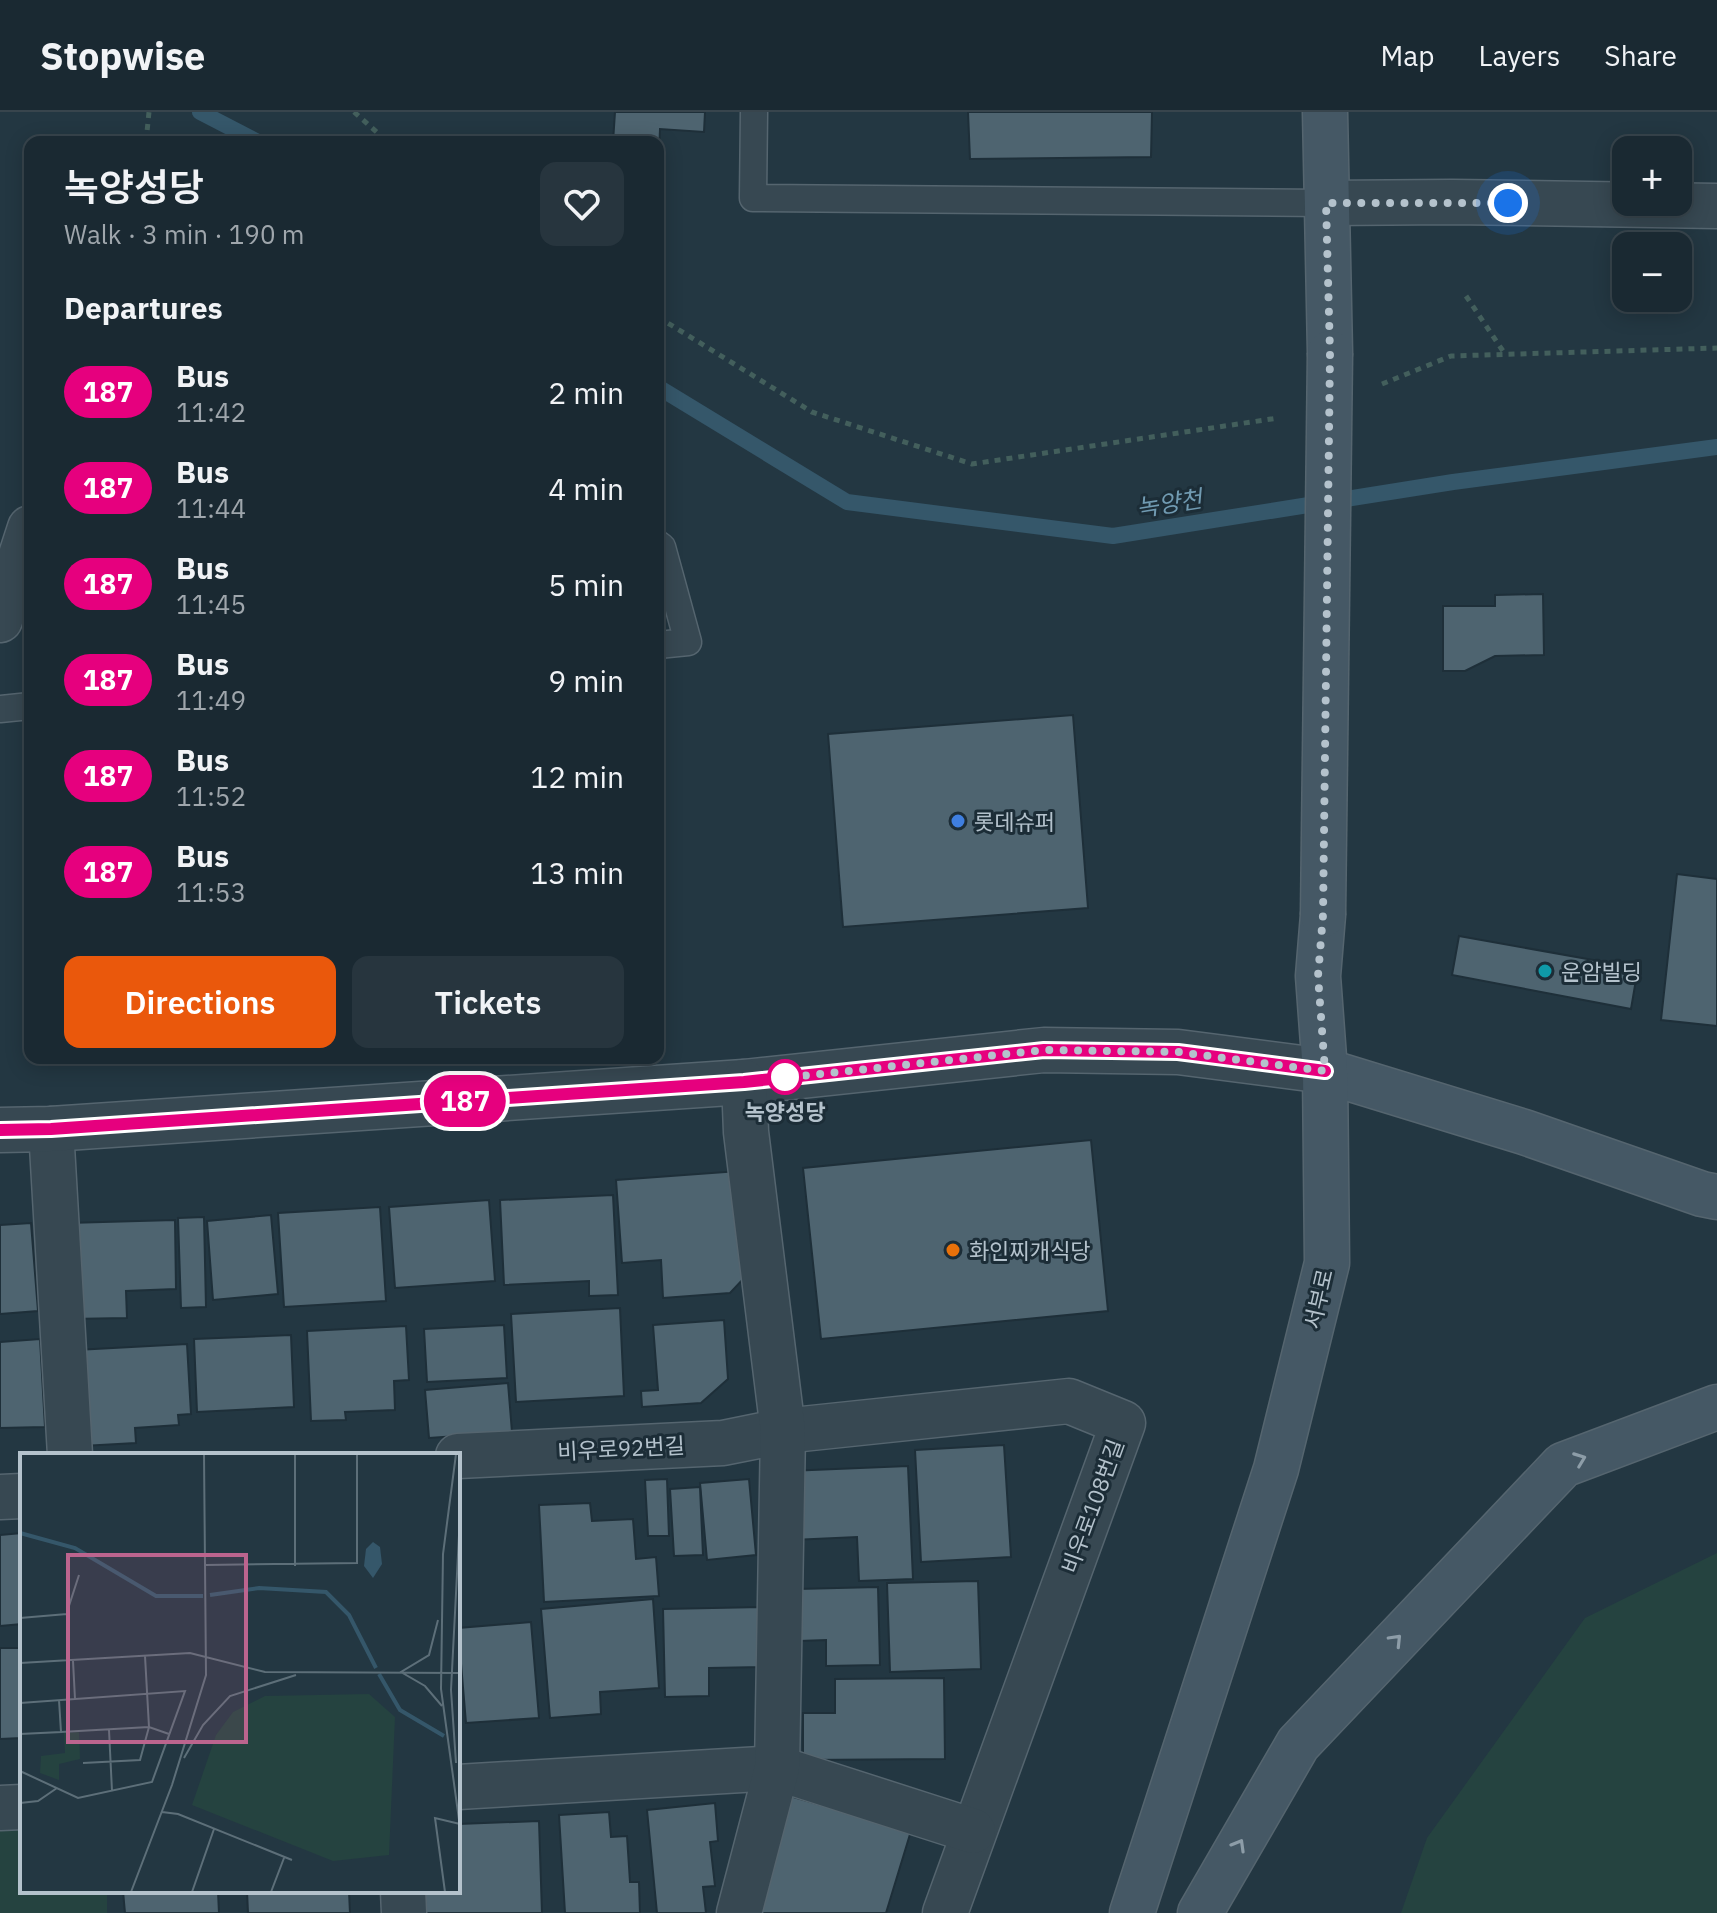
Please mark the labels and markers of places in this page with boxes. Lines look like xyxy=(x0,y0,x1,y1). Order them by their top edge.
place label: 롯데슈퍼 xyxy=(974,807,1055,836)
marker: 롯데슈퍼 xyxy=(949,812,967,830)
place label: 운암빌딩 xyxy=(1561,957,1642,986)
marker: 운암빌딩 xyxy=(1536,962,1554,980)
marker: 녹양성당 xyxy=(768,1060,802,1094)
place label: 녹양성당 xyxy=(745,1097,825,1126)
place label: 화인찌개식당 xyxy=(969,1236,1090,1265)
marker: 화인찌개식당 xyxy=(944,1241,962,1259)

